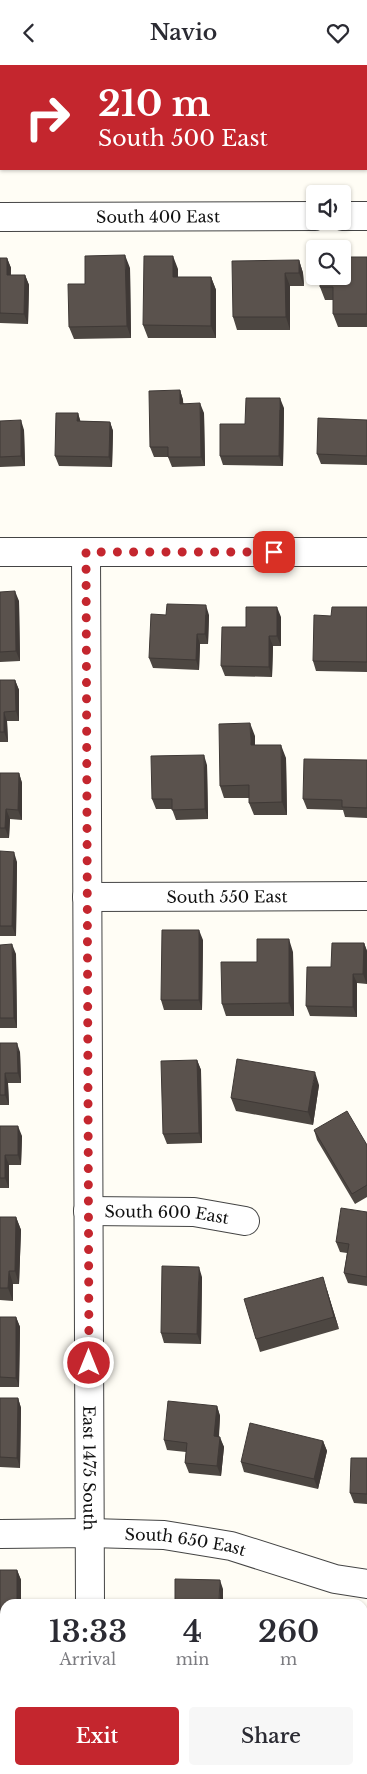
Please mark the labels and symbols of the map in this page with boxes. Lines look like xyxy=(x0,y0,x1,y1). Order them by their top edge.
street label: South 400 East xyxy=(96,206,220,227)
pin xyxy=(253,531,295,573)
street label: South 550 East xyxy=(166,886,288,907)
street label: South 600 East xyxy=(105,1201,231,1228)
position arrow xyxy=(62,1336,114,1388)
street label: East 1475 South xyxy=(79,1405,100,1531)
street label: South 650 East xyxy=(124,1524,249,1560)

